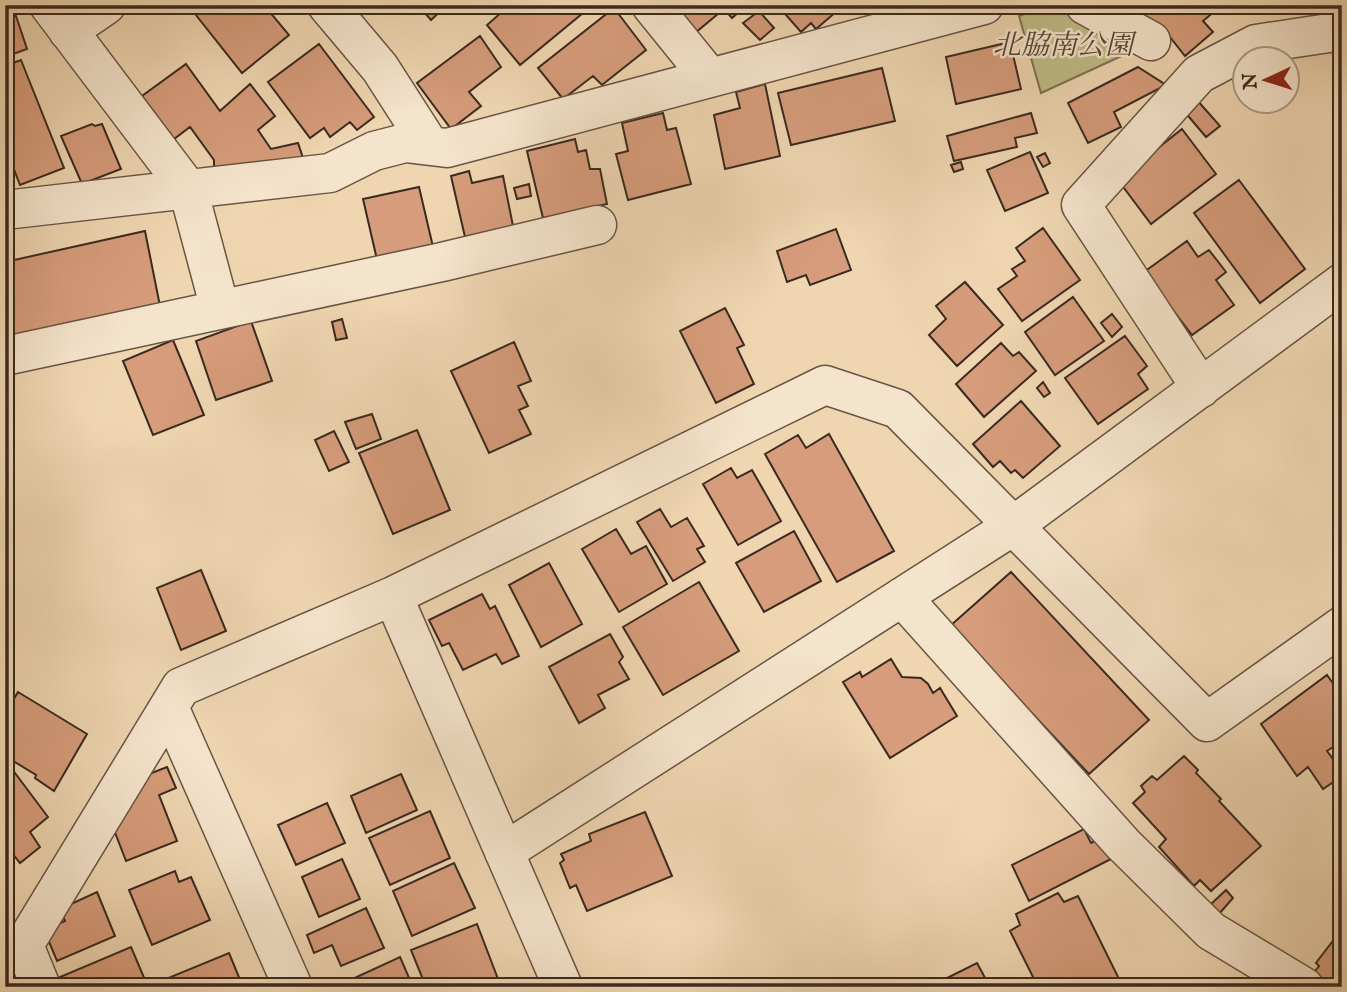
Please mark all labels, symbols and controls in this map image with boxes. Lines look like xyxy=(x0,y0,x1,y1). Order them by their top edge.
park label: 北脇南公園 xyxy=(993,29,1137,64)
north arrow xyxy=(1232,46,1302,116)
text: N xyxy=(1238,71,1264,91)

